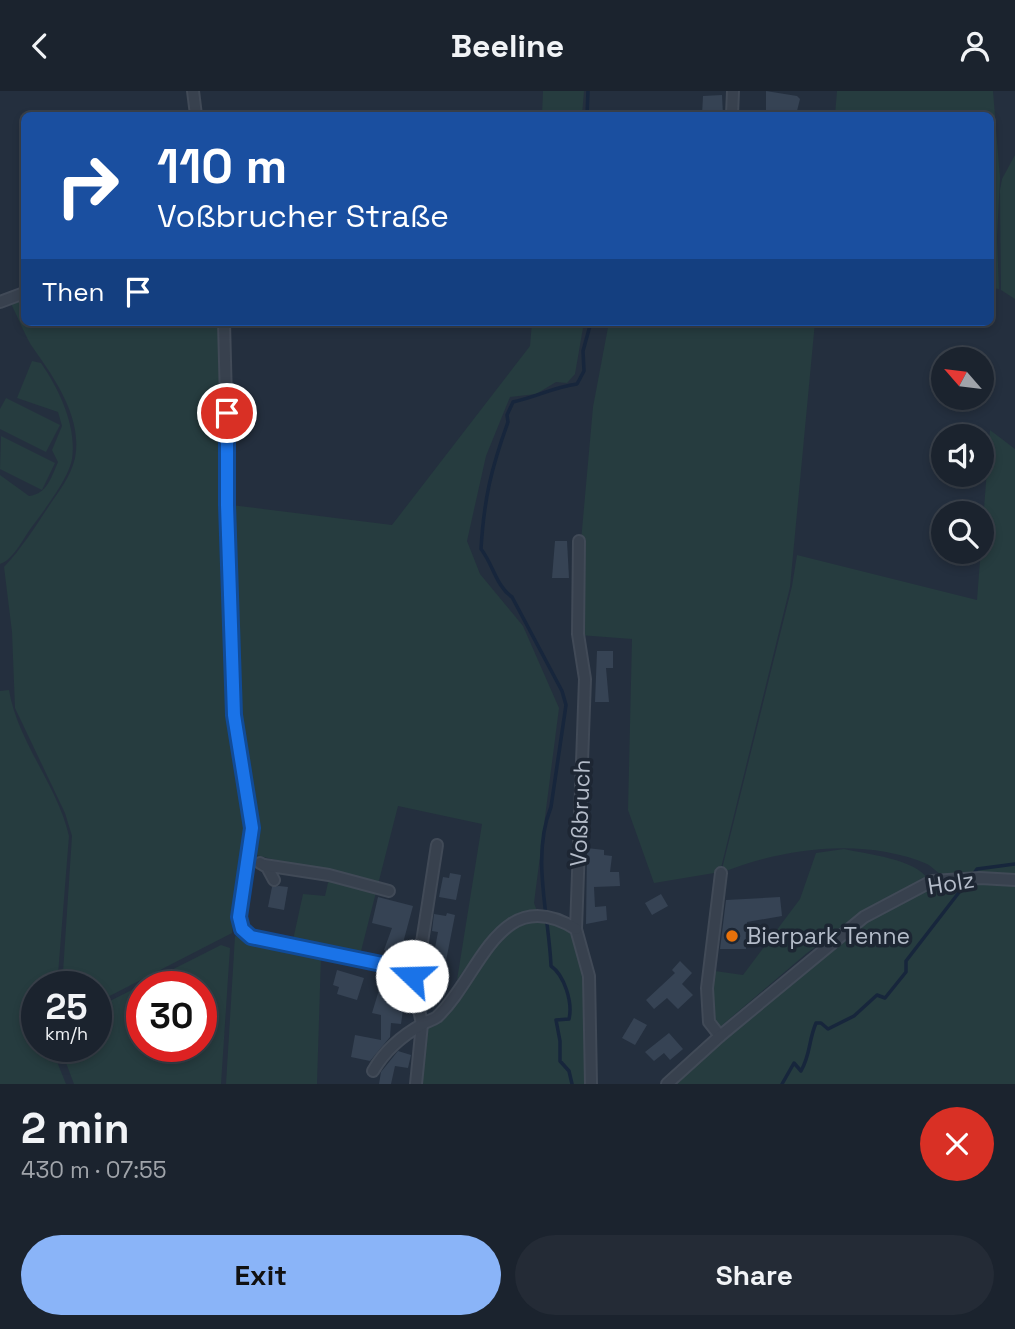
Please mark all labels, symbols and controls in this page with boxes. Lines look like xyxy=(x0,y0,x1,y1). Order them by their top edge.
text: Beeline xyxy=(451,26,564,66)
icon: back xyxy=(21,27,59,65)
icon: person xyxy=(956,27,994,65)
text: 110 m xyxy=(157,135,287,197)
icon: right xyxy=(42,140,133,231)
text: Voßbrucher Straße xyxy=(157,196,449,236)
icon: arrive xyxy=(119,273,157,311)
text: Then xyxy=(42,275,105,309)
north arrow xyxy=(931,347,994,409)
map controls xyxy=(931,347,994,564)
pin xyxy=(197,383,257,443)
icon: arrive xyxy=(208,394,246,432)
button: sound xyxy=(931,424,994,487)
button: search xyxy=(931,501,994,564)
street label: Voßbruch xyxy=(563,759,597,867)
street label: Holz xyxy=(925,865,977,901)
place label: Bierpark Tenne xyxy=(746,921,910,951)
marker: Bierpark Tenne xyxy=(724,928,740,944)
position arrow xyxy=(375,939,449,1013)
speed limit sign: 30 xyxy=(126,971,217,1062)
text: 25 xyxy=(46,985,87,1029)
text: km/h xyxy=(45,1022,88,1045)
text: 2 min xyxy=(21,1102,130,1155)
button: close xyxy=(920,1107,994,1181)
text: 430 m · 07:55 xyxy=(21,1155,167,1185)
button: Exit xyxy=(21,1235,501,1315)
button: Share xyxy=(515,1235,994,1315)

